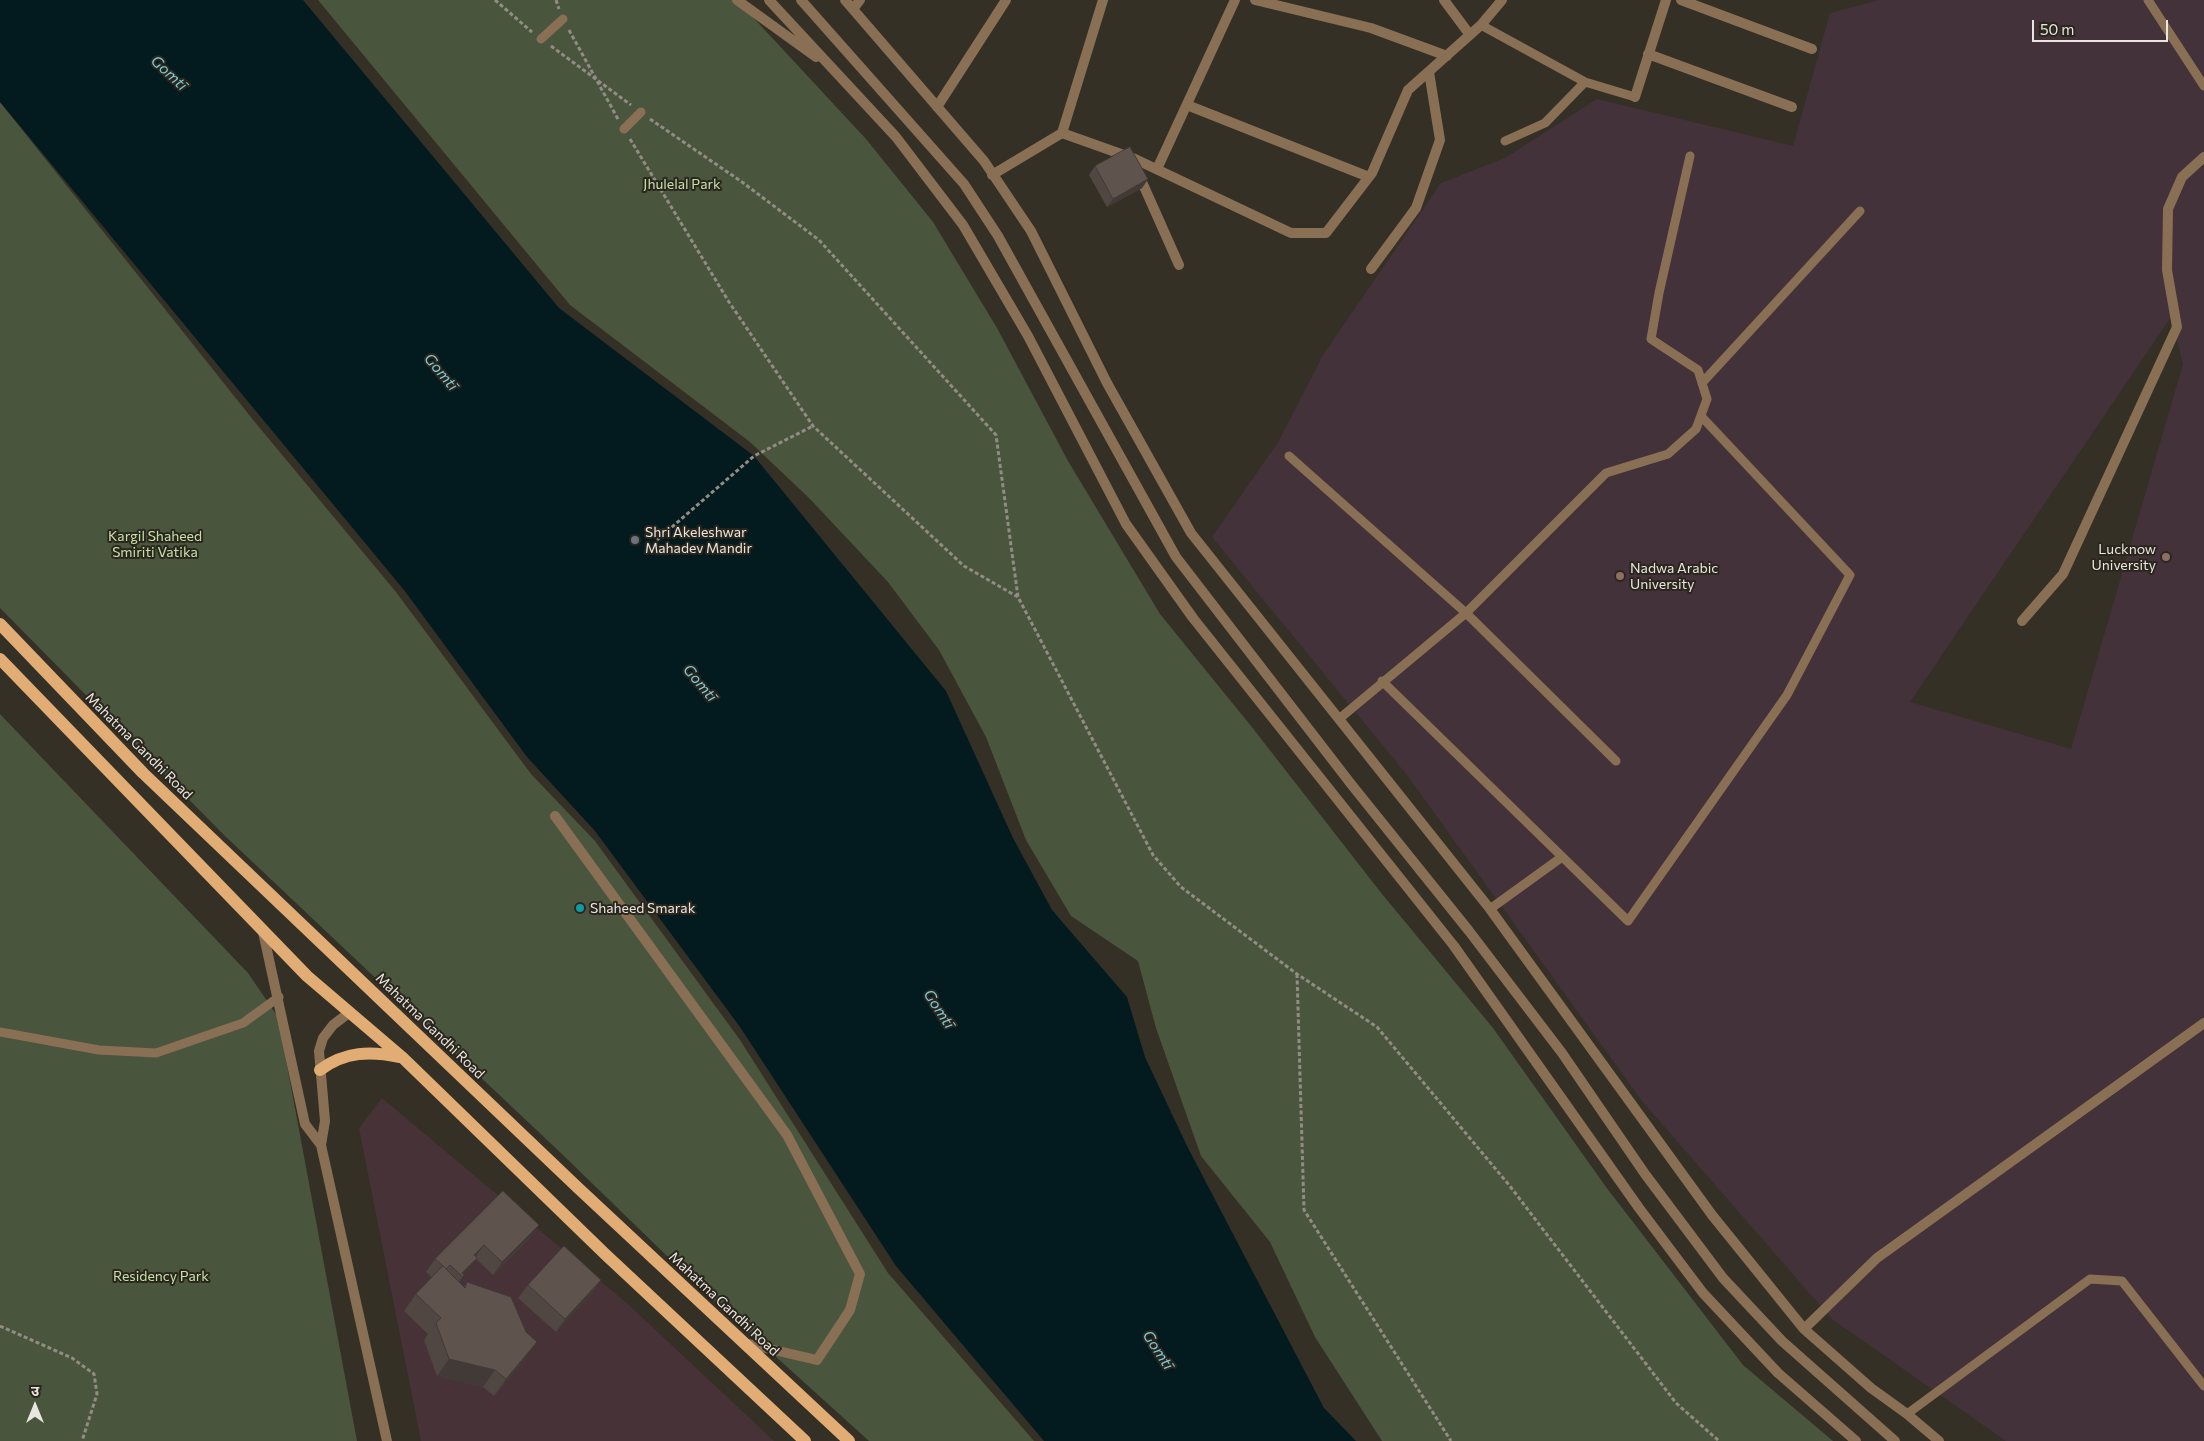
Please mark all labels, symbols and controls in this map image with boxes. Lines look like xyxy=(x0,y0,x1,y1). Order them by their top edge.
scale bar xyxy=(2034,10,2170,42)
text: 50 m xyxy=(2040,20,2074,38)
water label: Gomtī xyxy=(147,52,191,94)
park label: Jhulelal Park xyxy=(643,176,721,192)
water label: Gomtī xyxy=(420,350,462,394)
place label: Shri Akeleshwar Mahadev Mandir xyxy=(645,524,752,556)
park label: Kargil Shaheed Smiriti Vatika xyxy=(108,528,202,560)
marker: Shri Akeleshwar Mahadev Mandir xyxy=(629,534,641,546)
place label: Lucknow University xyxy=(2092,541,2156,574)
marker: Lucknow University xyxy=(2160,551,2172,563)
place label: Nadwa Arabic University xyxy=(1630,560,1718,592)
marker: Nadwa Arabic University xyxy=(1614,570,1626,582)
water label: Gomtī xyxy=(679,661,721,705)
street label: Mahatma Gandhi Road xyxy=(82,689,196,803)
place label: Shaheed Smarak xyxy=(590,900,695,916)
marker: Shaheed Smarak xyxy=(574,902,586,914)
street label: Mahatma Gandhi Road xyxy=(372,970,488,1082)
water label: Gomtī xyxy=(920,986,958,1032)
street label: Mahatma Gandhi Road xyxy=(665,1249,783,1359)
park label: Residency Park xyxy=(113,1268,209,1284)
water label: Gomtī xyxy=(1139,1327,1177,1373)
north arrow xyxy=(10,1381,60,1431)
text: उ xyxy=(31,1382,39,1399)

